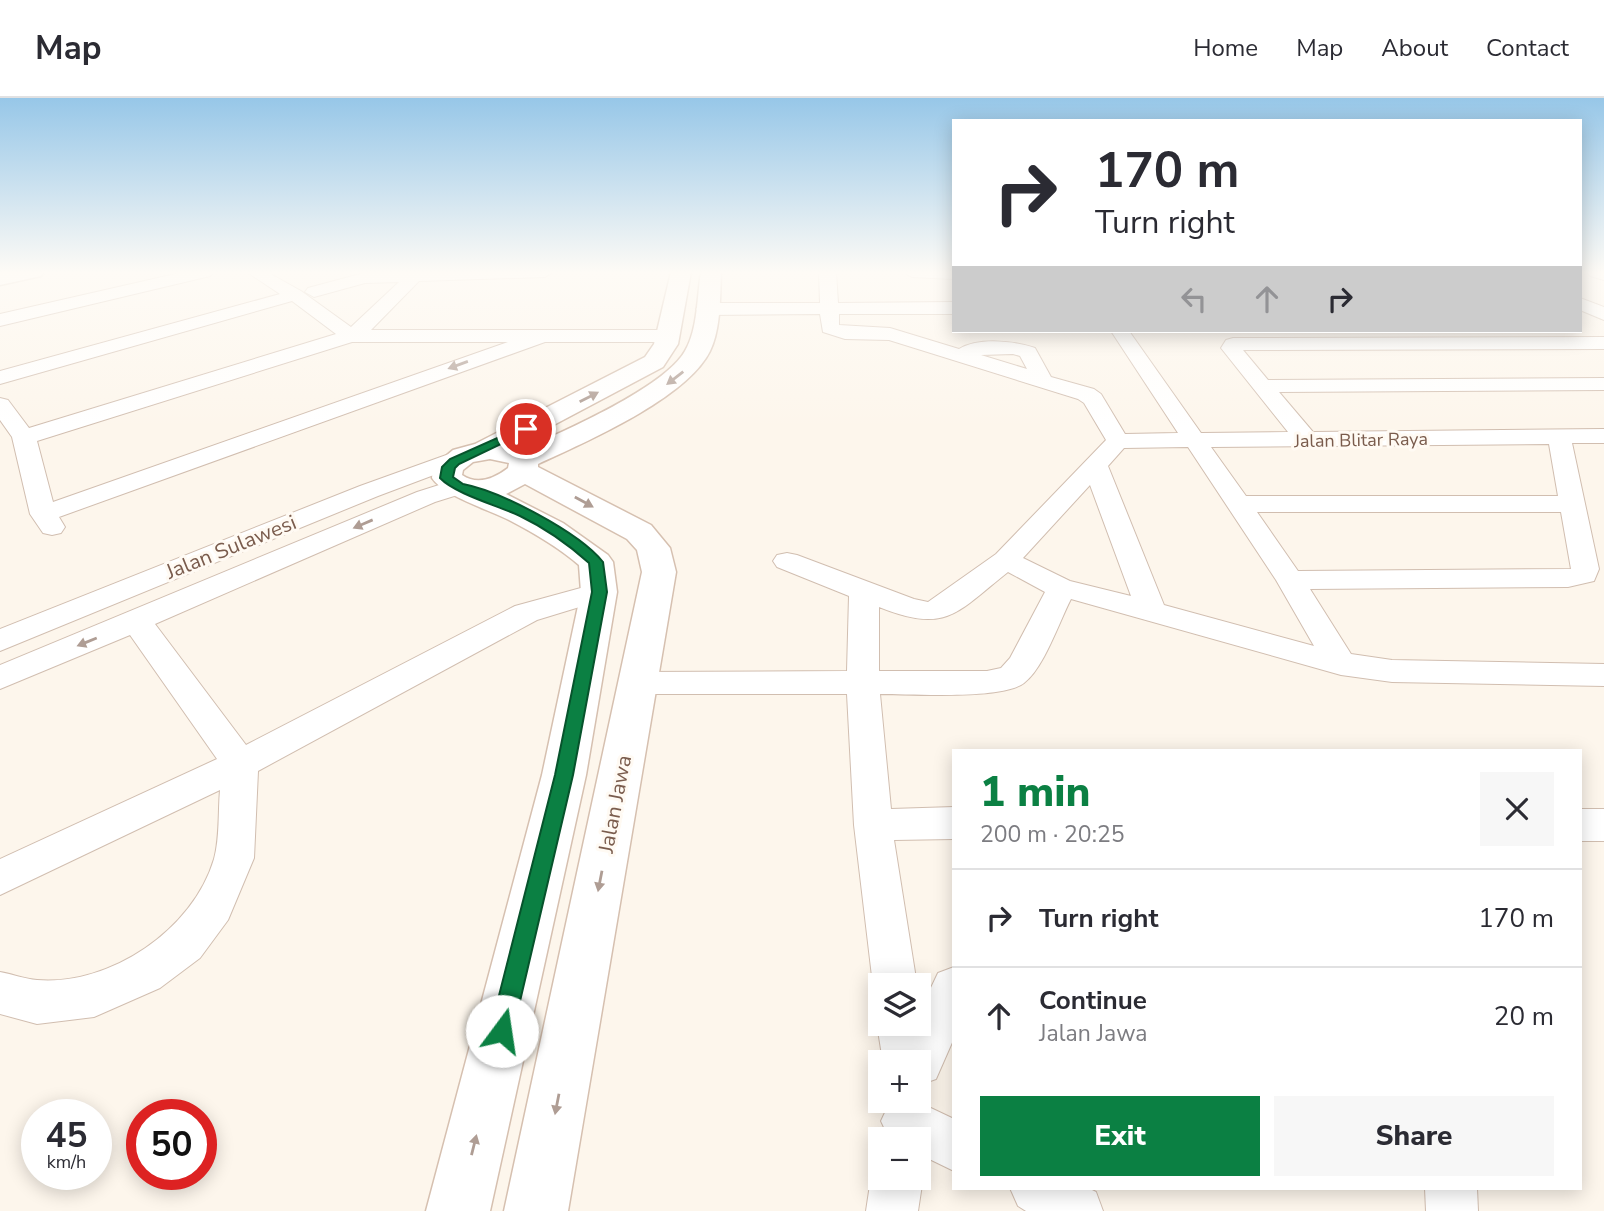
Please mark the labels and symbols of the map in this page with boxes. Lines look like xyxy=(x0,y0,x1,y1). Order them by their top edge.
one-way arrow xyxy=(448,360,469,371)
one-way arrow xyxy=(666,371,684,386)
one-way arrow xyxy=(579,392,599,403)
pin xyxy=(496,399,556,459)
street label: Jalan Blitar Raya xyxy=(1293,427,1428,453)
one-way arrow xyxy=(574,496,593,508)
street label: Jalan Sulawesi xyxy=(161,508,300,586)
one-way arrow xyxy=(353,519,374,530)
one-way arrow xyxy=(76,637,97,648)
street label: Jalan Jawa xyxy=(592,753,638,856)
one-way arrow xyxy=(595,870,606,892)
position arrow xyxy=(465,994,539,1068)
one-way arrow xyxy=(551,1093,562,1115)
speed limit sign: 50 xyxy=(126,1099,217,1190)
one-way arrow xyxy=(469,1134,480,1156)

